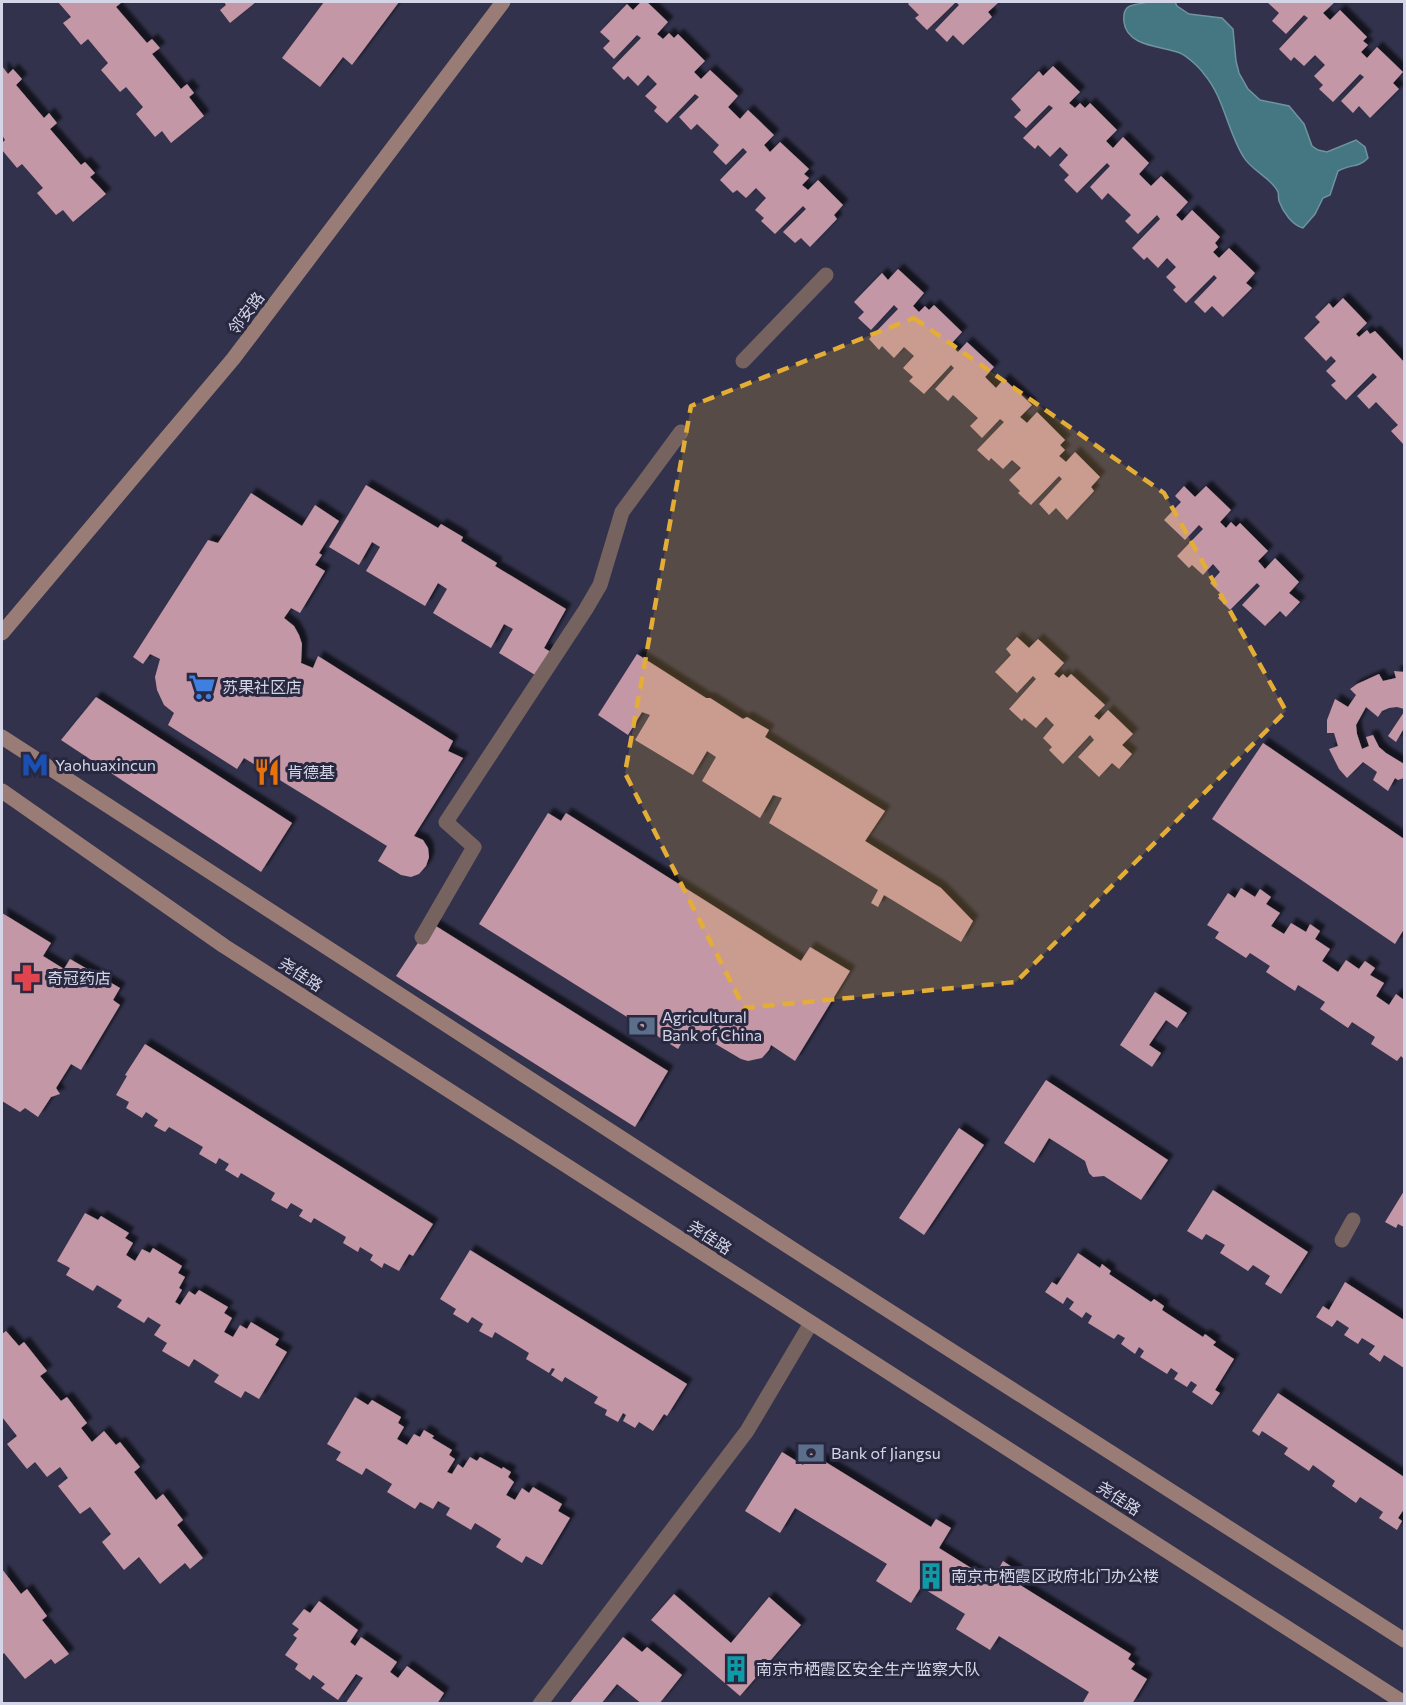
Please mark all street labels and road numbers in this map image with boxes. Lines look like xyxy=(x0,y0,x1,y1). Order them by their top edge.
street label: 邻安路 xyxy=(224,288,268,338)
street label: 尧佳路 xyxy=(276,953,327,995)
street label: 尧佳路 xyxy=(685,1216,736,1258)
street label: 尧佳路 xyxy=(1094,1477,1145,1519)

